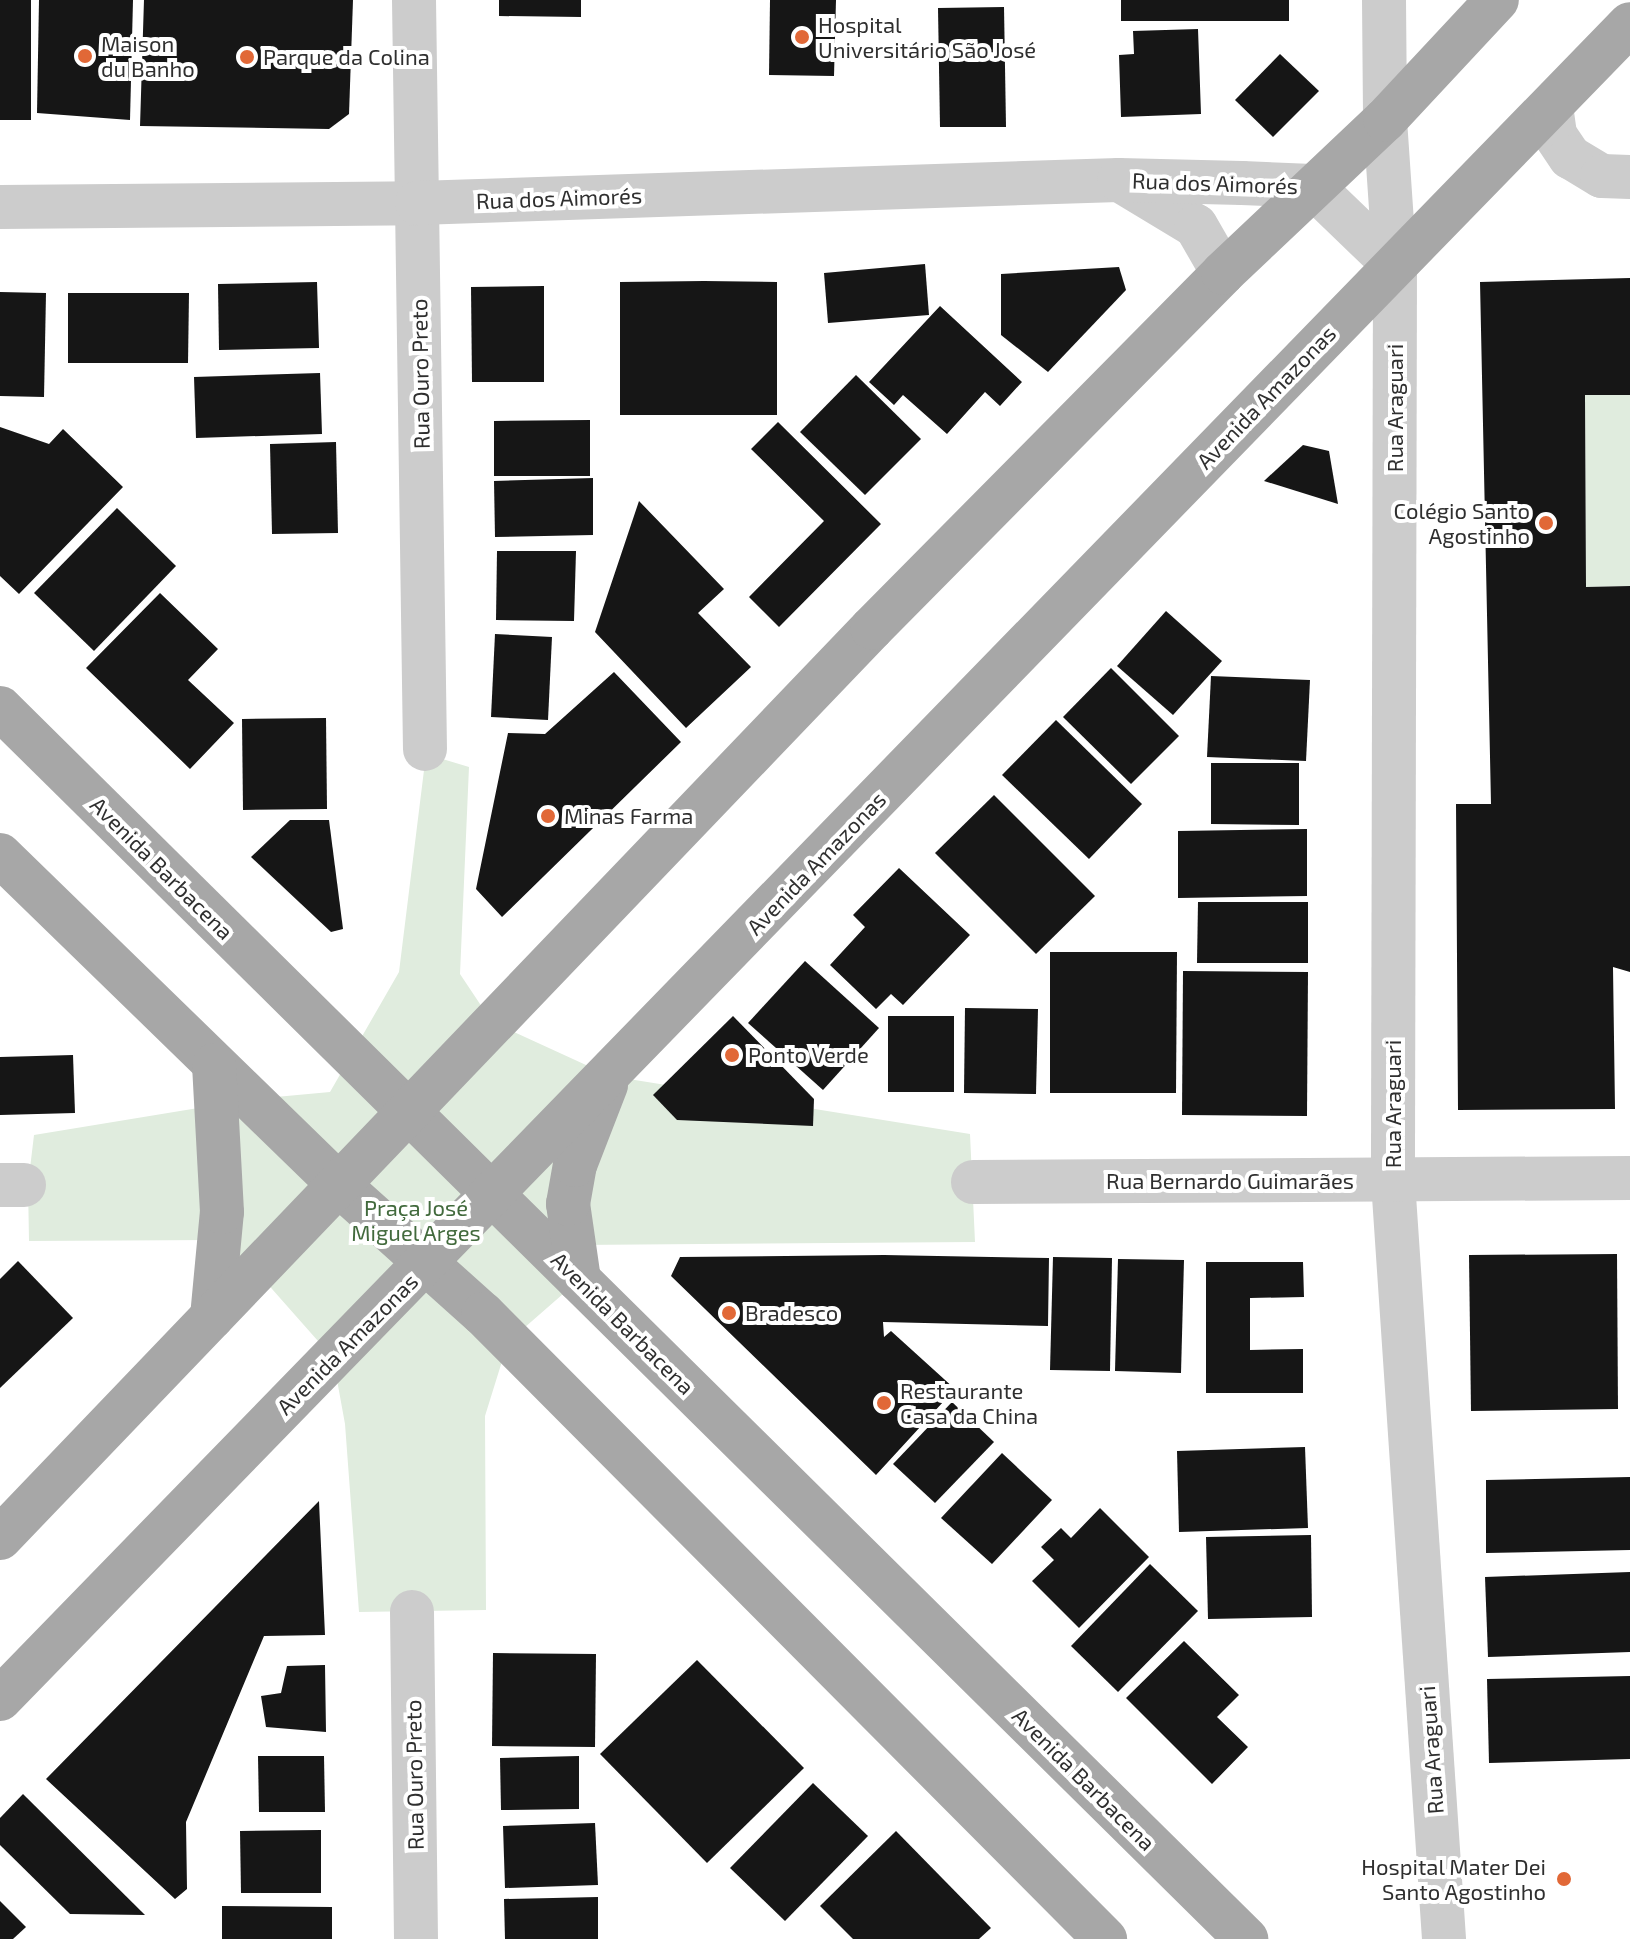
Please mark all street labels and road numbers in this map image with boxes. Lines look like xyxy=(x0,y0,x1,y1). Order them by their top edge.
street label: Rua dos Aimorés xyxy=(1131,167,1299,199)
street label: Rua dos Aimorés xyxy=(475,182,643,214)
street label: Rua Ouro Preto xyxy=(405,299,435,449)
street label: Avenida Amazonas xyxy=(1191,320,1341,474)
street label: Rua Araguari xyxy=(1382,344,1408,472)
street label: Avenida Amazonas xyxy=(741,786,891,940)
street label: Avenida Barbacena xyxy=(85,791,239,945)
street label: Rua Araguari xyxy=(1380,1040,1406,1168)
street label: Rua Bernardo Guimarães xyxy=(1106,1168,1354,1194)
street label: Avenida Barbacena xyxy=(546,1246,700,1400)
street label: Avenida Amazonas xyxy=(271,1268,423,1420)
street label: Rua Araguari xyxy=(1413,1685,1449,1815)
street label: Rua Ouro Preto xyxy=(399,1700,429,1850)
street label: Avenida Barbacena xyxy=(1007,1702,1161,1856)

